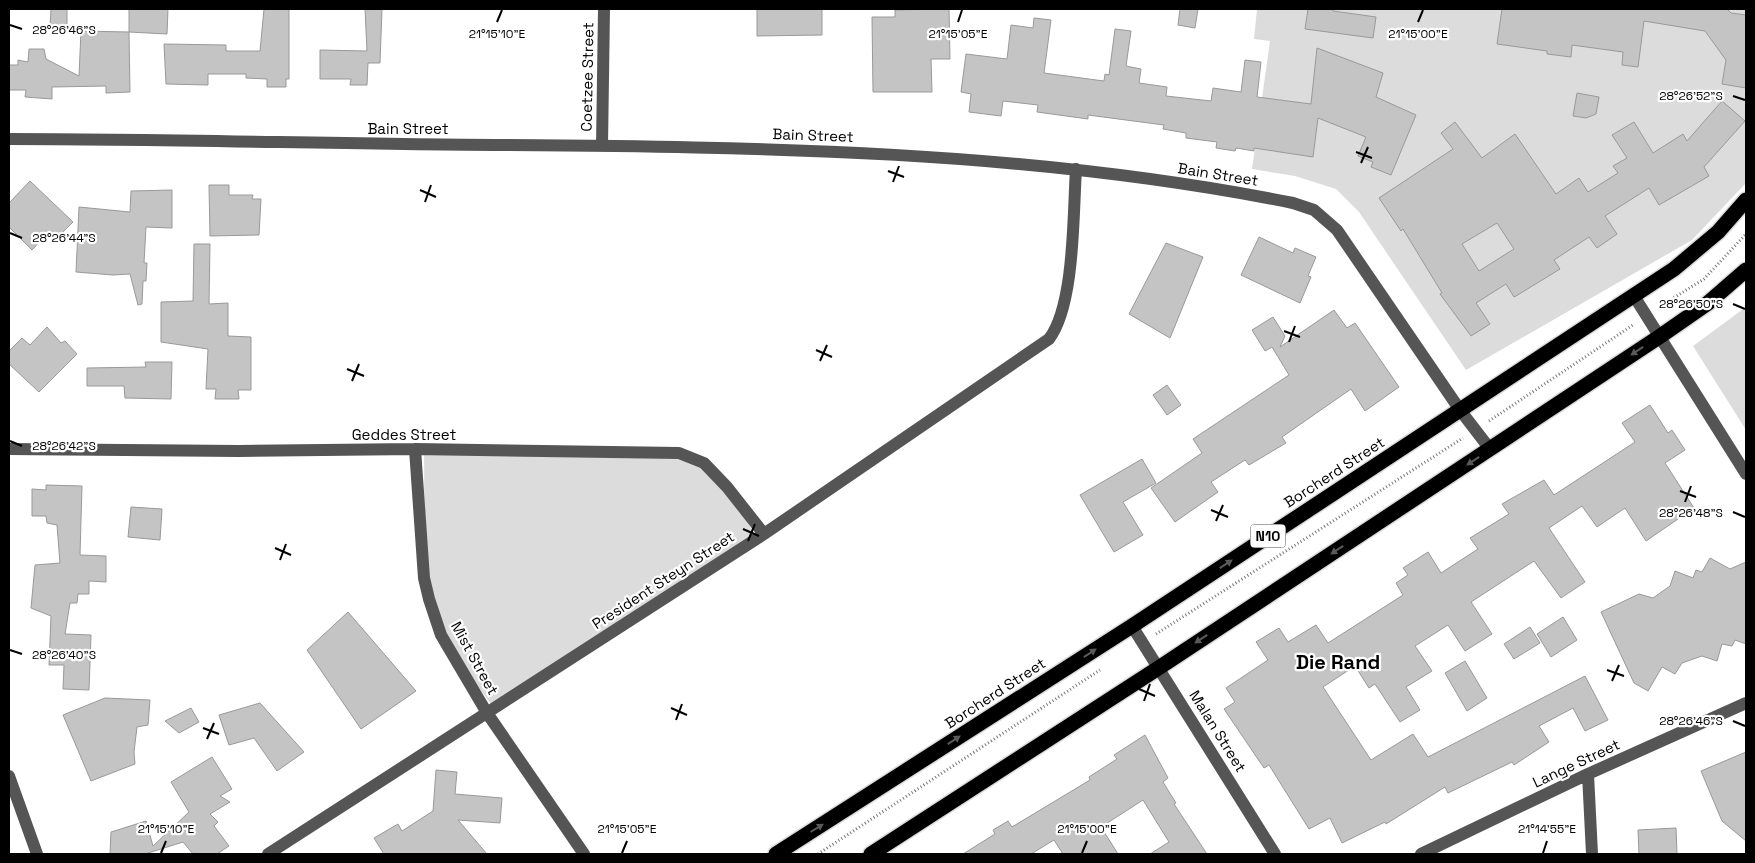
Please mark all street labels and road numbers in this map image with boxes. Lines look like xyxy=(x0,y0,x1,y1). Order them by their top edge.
street label: Coetzee Street xyxy=(577,22,597,132)
street label: Bain Street xyxy=(367,119,449,138)
street label: Bain Street xyxy=(772,124,854,146)
street label: Bain Street xyxy=(1176,158,1260,190)
street label: Geddes Street xyxy=(352,425,456,444)
street label: Borcherd Street xyxy=(1280,432,1388,512)
road number: N10 xyxy=(1250,524,1286,548)
street label: President Steyn Street xyxy=(588,527,738,633)
street label: Mist Street xyxy=(447,618,503,698)
street label: Borcherd Street xyxy=(941,653,1049,733)
street label: Malan Street xyxy=(1185,687,1251,775)
street label: Lange Street xyxy=(1529,734,1623,792)

